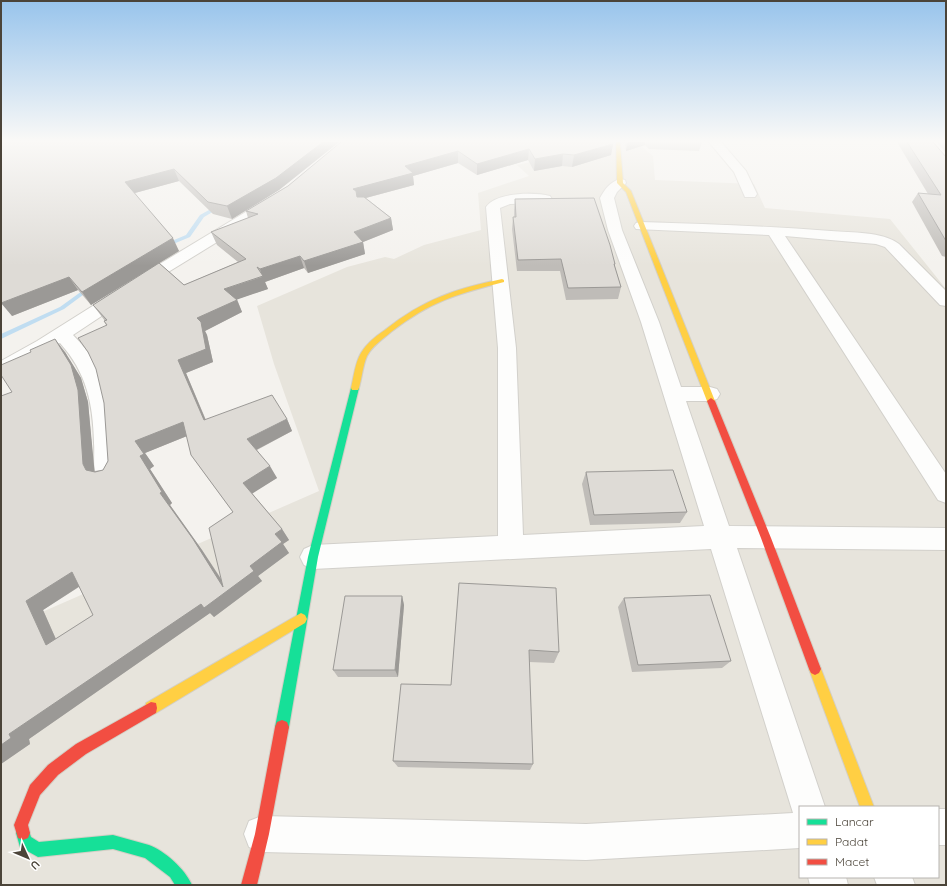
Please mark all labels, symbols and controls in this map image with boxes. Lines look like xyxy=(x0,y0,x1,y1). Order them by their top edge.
legend xyxy=(799,806,939,878)
text: Lancar xyxy=(835,814,874,829)
text: Padat xyxy=(835,834,868,849)
north arrow xyxy=(8,838,48,878)
text: Macet xyxy=(835,854,869,869)
text: U xyxy=(27,857,43,873)

